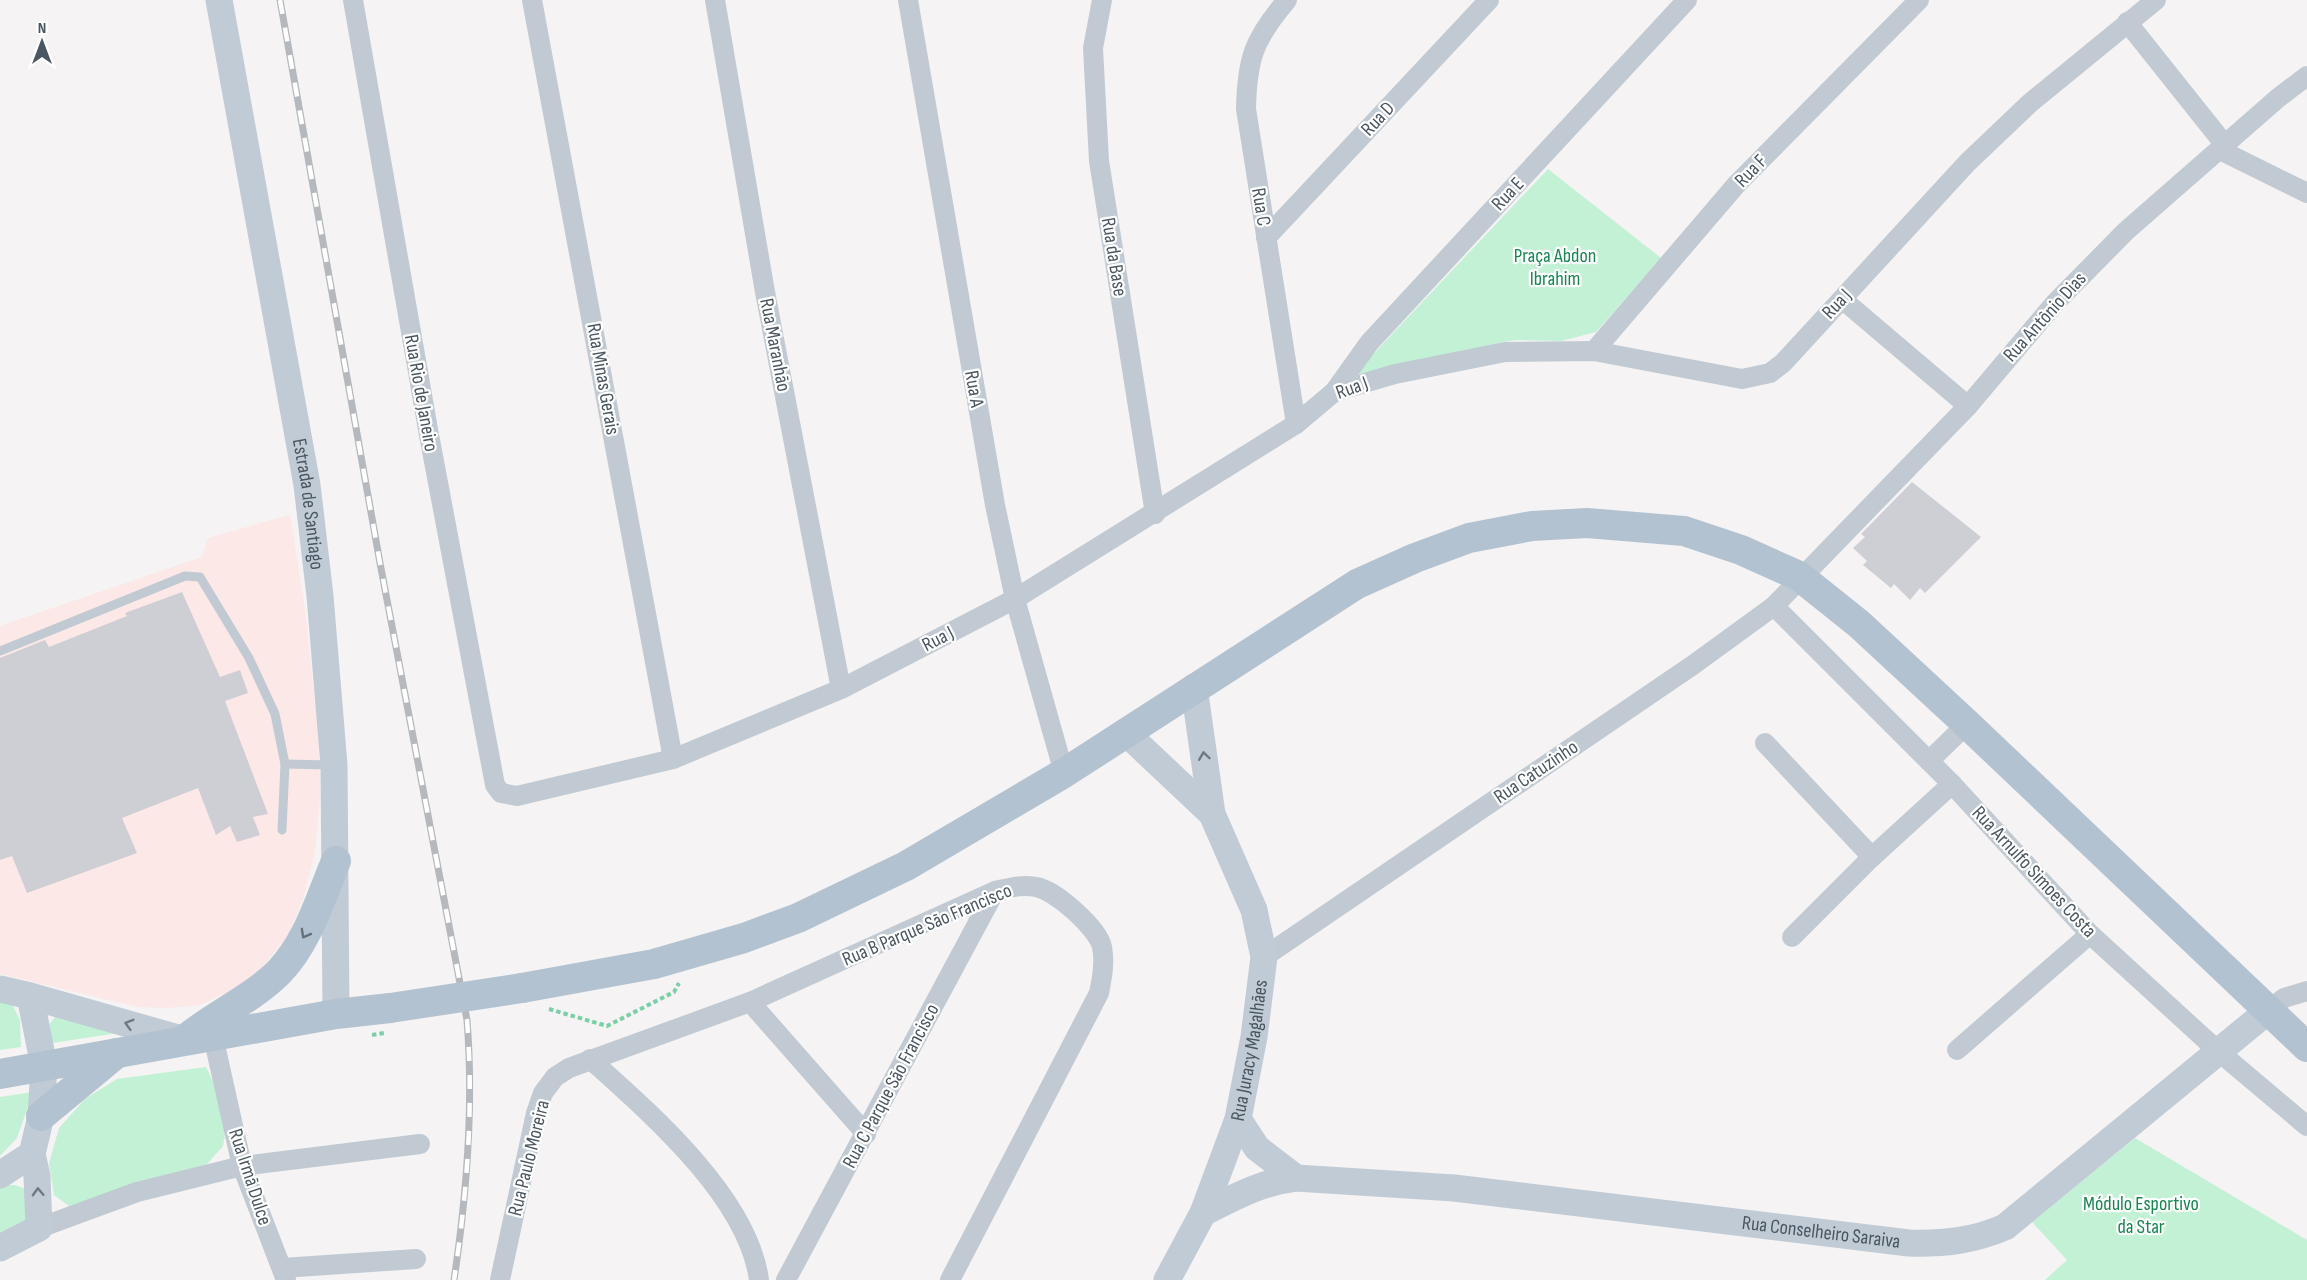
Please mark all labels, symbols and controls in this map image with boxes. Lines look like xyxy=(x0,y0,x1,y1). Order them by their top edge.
north arrow xyxy=(12,12,72,72)
text: N xyxy=(38,19,46,38)
street label: Rua D xyxy=(1356,97,1400,141)
street label: Rua F xyxy=(1730,150,1772,192)
street label: Rua E xyxy=(1487,172,1529,216)
street label: Rua C xyxy=(1246,186,1276,228)
street label: Rua da Base xyxy=(1096,216,1132,298)
park label: Praça Abdon Ibrahim xyxy=(1514,244,1596,291)
street label: Rua Antônio Dias xyxy=(1998,267,2092,367)
street label: Rua J xyxy=(1817,284,1857,324)
street label: Rua Maranhão xyxy=(754,296,796,394)
street label: Rua Minas Gerais xyxy=(581,321,625,437)
street label: Rua Rio de Janeiro xyxy=(399,333,443,453)
street label: Rua A xyxy=(959,369,989,410)
street label: Rua J xyxy=(1333,371,1371,405)
street label: Estrada de Santiago xyxy=(287,437,329,571)
street label: Rua J xyxy=(918,621,958,657)
street label: Rua Catuzinho xyxy=(1489,735,1583,809)
one-way arrow xyxy=(1198,752,1210,761)
street label: Rua Arnulfo Simoes Costa xyxy=(1967,801,2101,943)
street label: Rua B Parque São Francisco xyxy=(839,878,1015,972)
one-way arrow xyxy=(301,928,312,938)
street label: Rua Juracy Magalhães xyxy=(1226,978,1273,1123)
street label: Rua C Parque São Francisco xyxy=(838,1000,944,1172)
one-way arrow xyxy=(124,1019,135,1031)
street label: Rua Paulo Moreira xyxy=(503,1098,555,1218)
street label: Rua Irmã Dulce xyxy=(223,1126,277,1228)
one-way arrow xyxy=(31,1188,44,1197)
park label: Módulo Esportivo da Star xyxy=(2083,1192,2199,1239)
street label: Rua Conselheiro Saraiva xyxy=(1740,1211,1902,1254)

